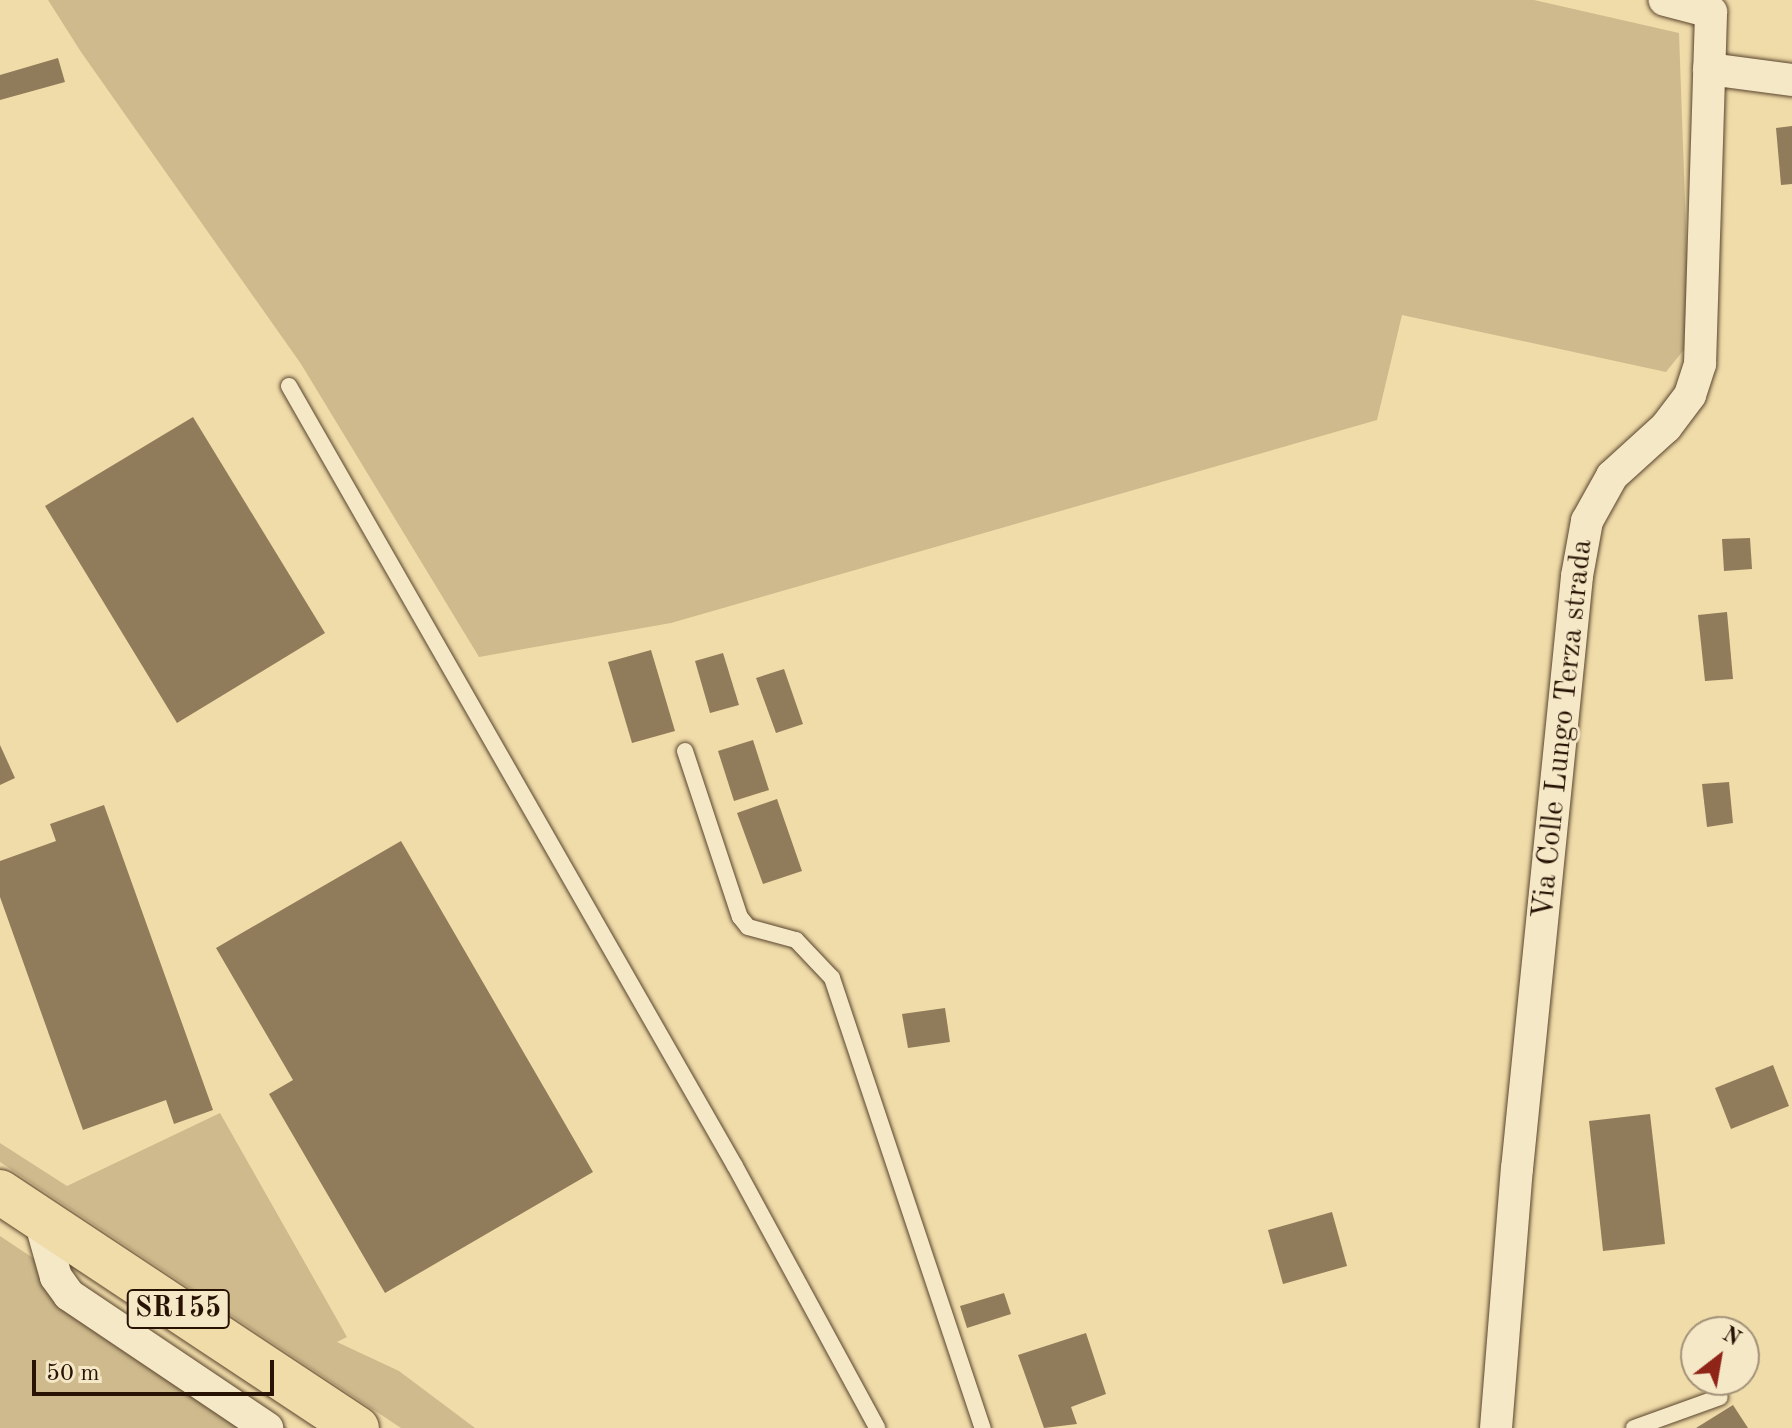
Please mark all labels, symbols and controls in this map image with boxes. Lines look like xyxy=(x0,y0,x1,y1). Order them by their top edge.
street label: Via Colle Lungo Terza strada xyxy=(1525,537,1601,921)
road number: SR155 xyxy=(126,1285,230,1333)
north arrow xyxy=(1680,1316,1760,1396)
text: N xyxy=(1718,1323,1744,1351)
scale bar xyxy=(36,1344,278,1394)
text: 50 m xyxy=(46,1362,100,1386)

